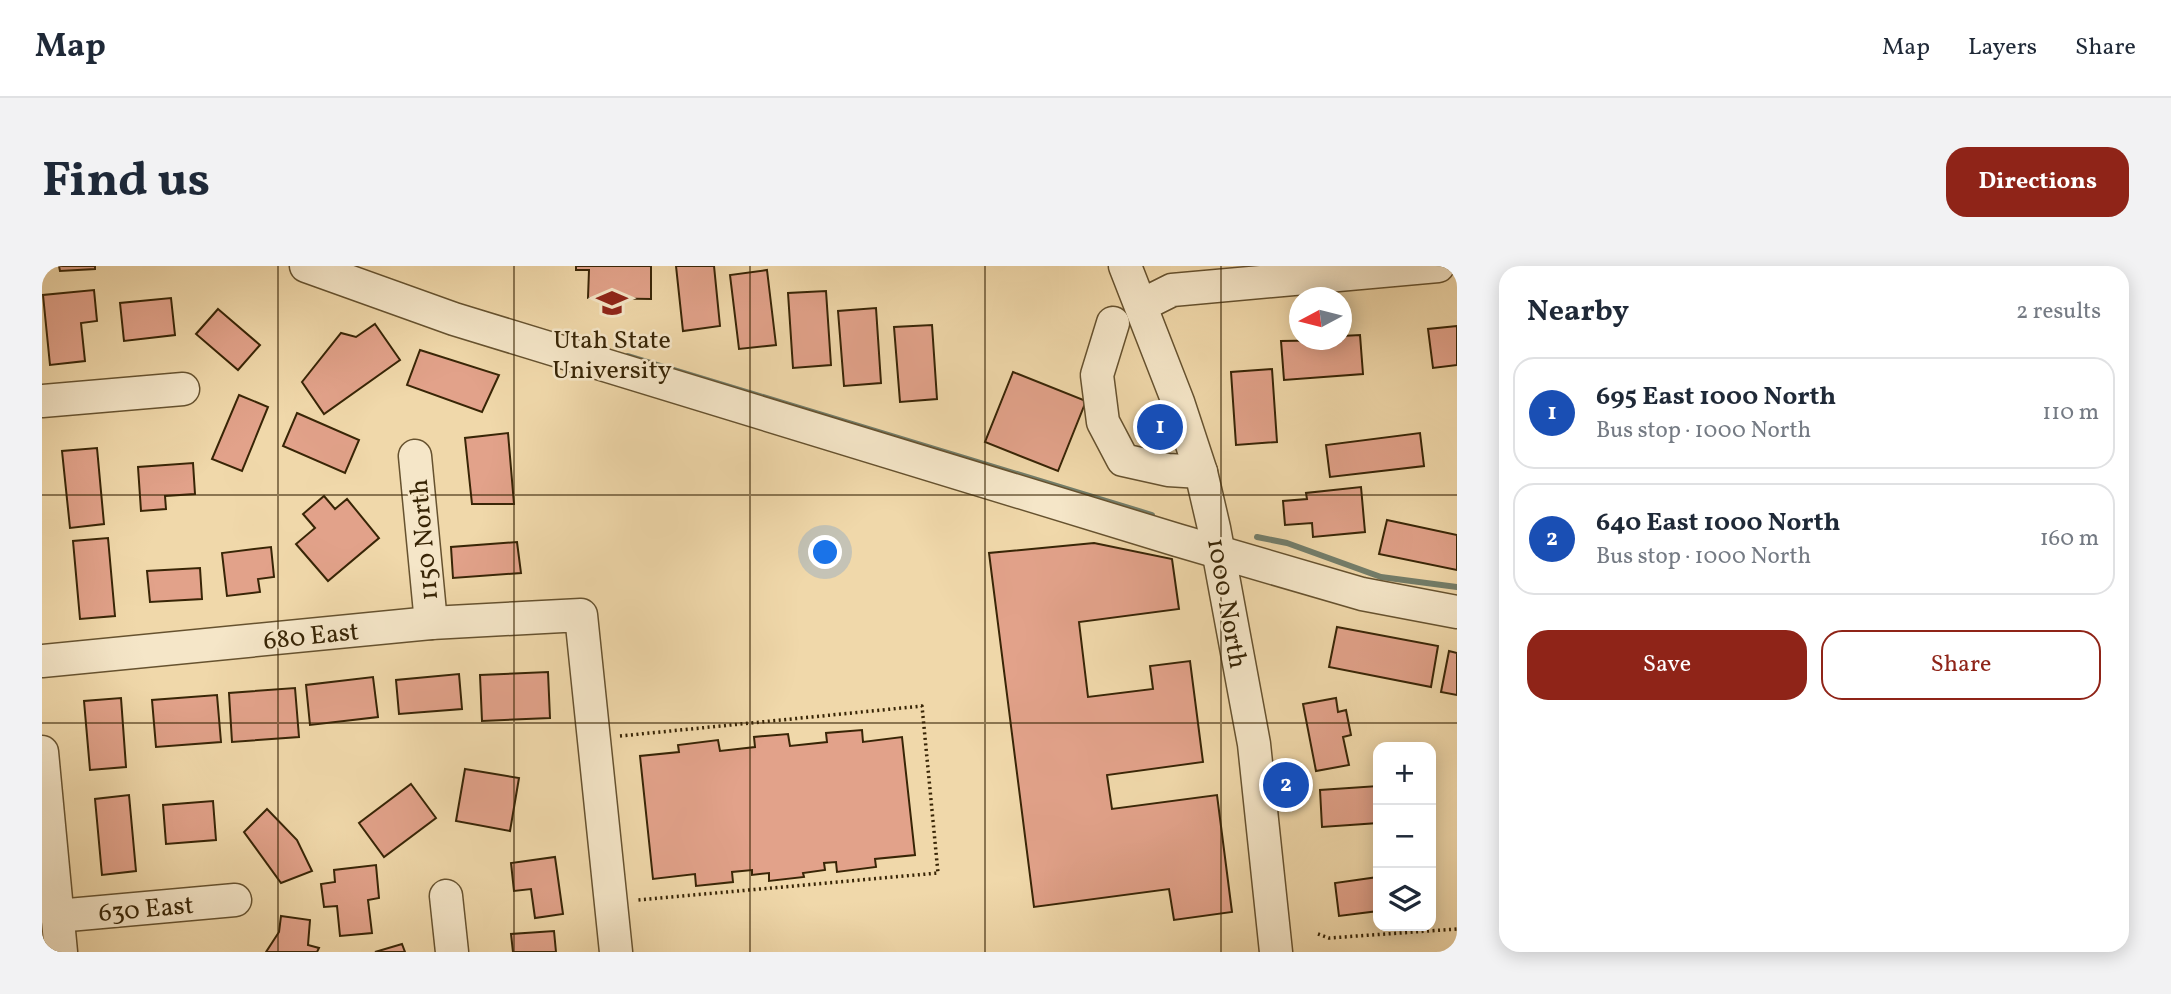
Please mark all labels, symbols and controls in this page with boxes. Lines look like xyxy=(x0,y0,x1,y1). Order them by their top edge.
text: Map xyxy=(35,25,106,71)
text: Map xyxy=(1882,31,1930,65)
text: Layers xyxy=(1968,31,2037,65)
text: Share xyxy=(2075,31,2136,65)
button: Directions xyxy=(1946,147,2129,217)
text: Find us xyxy=(42,148,210,217)
school or university icon: Utah State University xyxy=(595,286,629,320)
north arrow xyxy=(1289,287,1352,350)
text: Nearby xyxy=(1527,291,1629,333)
text: 2 results xyxy=(2016,296,2101,328)
place label: Utah State University xyxy=(552,323,672,389)
text: 695 East 1000 North xyxy=(1596,379,1836,415)
text: 1 xyxy=(1547,397,1557,429)
text: 110 m xyxy=(2042,397,2099,429)
pin: 1 xyxy=(1137,401,1183,453)
text: Bus stop · 1000 North xyxy=(1596,415,1811,447)
street label: 1150 North xyxy=(402,478,448,602)
text: 640 East 1000 North xyxy=(1596,505,1840,541)
text: 2 xyxy=(1546,523,1558,555)
text: 160 m xyxy=(2040,523,2099,555)
your location xyxy=(808,535,842,569)
street label: 1000 North xyxy=(1197,535,1255,671)
text: Bus stop · 1000 North xyxy=(1596,541,1811,573)
street label: 680 East xyxy=(262,614,361,660)
button: Save xyxy=(1527,630,1807,700)
button: Share xyxy=(1821,630,2101,700)
map controls xyxy=(1373,742,1436,931)
button: + xyxy=(1373,742,1436,805)
pin: 2 xyxy=(1263,759,1309,811)
button: − xyxy=(1373,805,1436,868)
button: layers xyxy=(1373,868,1436,931)
street label: 630 East xyxy=(97,888,195,932)

